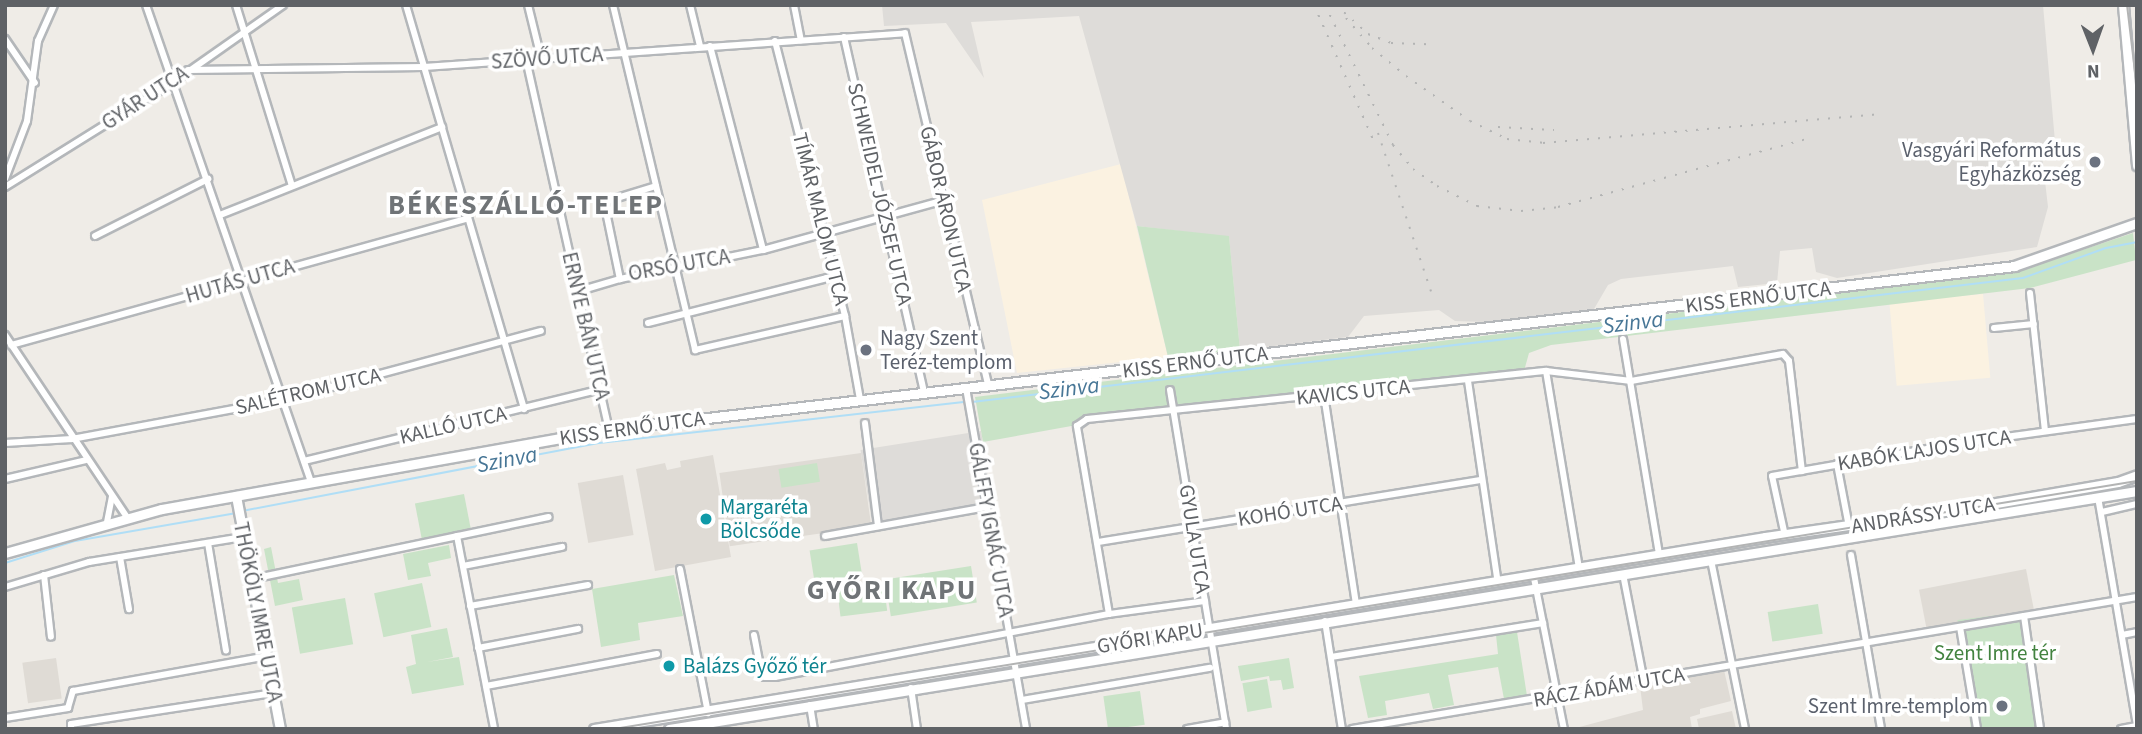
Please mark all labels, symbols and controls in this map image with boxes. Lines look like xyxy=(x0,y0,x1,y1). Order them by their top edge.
north arrow xyxy=(2058,14,2128,84)
street label: SZÖVŐ UTCA xyxy=(490,42,604,74)
text: N xyxy=(2087,57,2100,84)
street label: GYÁR UTCA xyxy=(97,61,193,135)
street label: SCHWEIDEL JÓZSEF UTCA xyxy=(842,80,918,308)
street label: GÁBOR ÁRON UTCA xyxy=(915,124,977,294)
street label: TÍMÁR MALOM UTCA xyxy=(787,130,855,308)
place label: Vasgyári Református Egyházközség xyxy=(1902,137,2081,187)
marker: Vasgyári Református Egyházközség xyxy=(2087,154,2103,170)
district label: BÉKESZÁLLÓ-TELEP xyxy=(390,188,662,222)
street label: ORSÓ UTCA xyxy=(626,244,732,286)
street label: ERNYE BÁN UTCA xyxy=(557,250,615,402)
street label: HUTÁS UTCA xyxy=(183,253,297,309)
street label: KISS ERNŐ UTCA xyxy=(1684,276,1832,318)
water label: Szinva xyxy=(1601,306,1665,340)
place label: Nagy Szent Teréz-templom xyxy=(880,325,1013,375)
street label: KISS ERNŐ UTCA xyxy=(1121,341,1269,383)
marker: Nagy Szent Teréz-templom xyxy=(858,342,874,358)
street label: SALÉTROM UTCA xyxy=(233,362,383,420)
water label: Szinva xyxy=(1037,372,1101,406)
street label: KAVICS UTCA xyxy=(1295,374,1411,410)
street label: KALLÓ UTCA xyxy=(397,400,509,450)
street label: KISS ERNŐ UTCA xyxy=(558,405,706,451)
street label: KABÓK LAJOS UTCA xyxy=(1836,424,2012,476)
water label: Szinva xyxy=(474,441,540,479)
street label: GÁLFFY IGNÁC UTCA xyxy=(963,441,1019,619)
street label: GYULA UTCA xyxy=(1174,483,1216,595)
street label: KOHÓ UTCA xyxy=(1236,490,1344,532)
street label: ANDRÁSSY UTCA xyxy=(1849,491,1997,539)
place label: Margaréta Bölcsőde xyxy=(720,494,808,544)
marker: Margaréta Bölcsőde xyxy=(698,511,714,527)
street label: THÖKÖLY IMRE UTCA xyxy=(228,520,288,704)
district label: GYŐRI KAPU xyxy=(808,573,976,607)
street label: GYŐRI KAPU xyxy=(1095,617,1205,659)
park label: Szent Imre tér xyxy=(1934,640,2056,666)
place label: Balázs Győző tér xyxy=(683,653,827,679)
marker: Balázs Győző tér xyxy=(661,658,677,674)
street label: RÁCZ ÁDÁM UTCA xyxy=(1531,661,1687,713)
place label: Szent Imre-templom xyxy=(1808,693,1988,719)
marker: Szent Imre-templom xyxy=(1994,698,2010,714)

